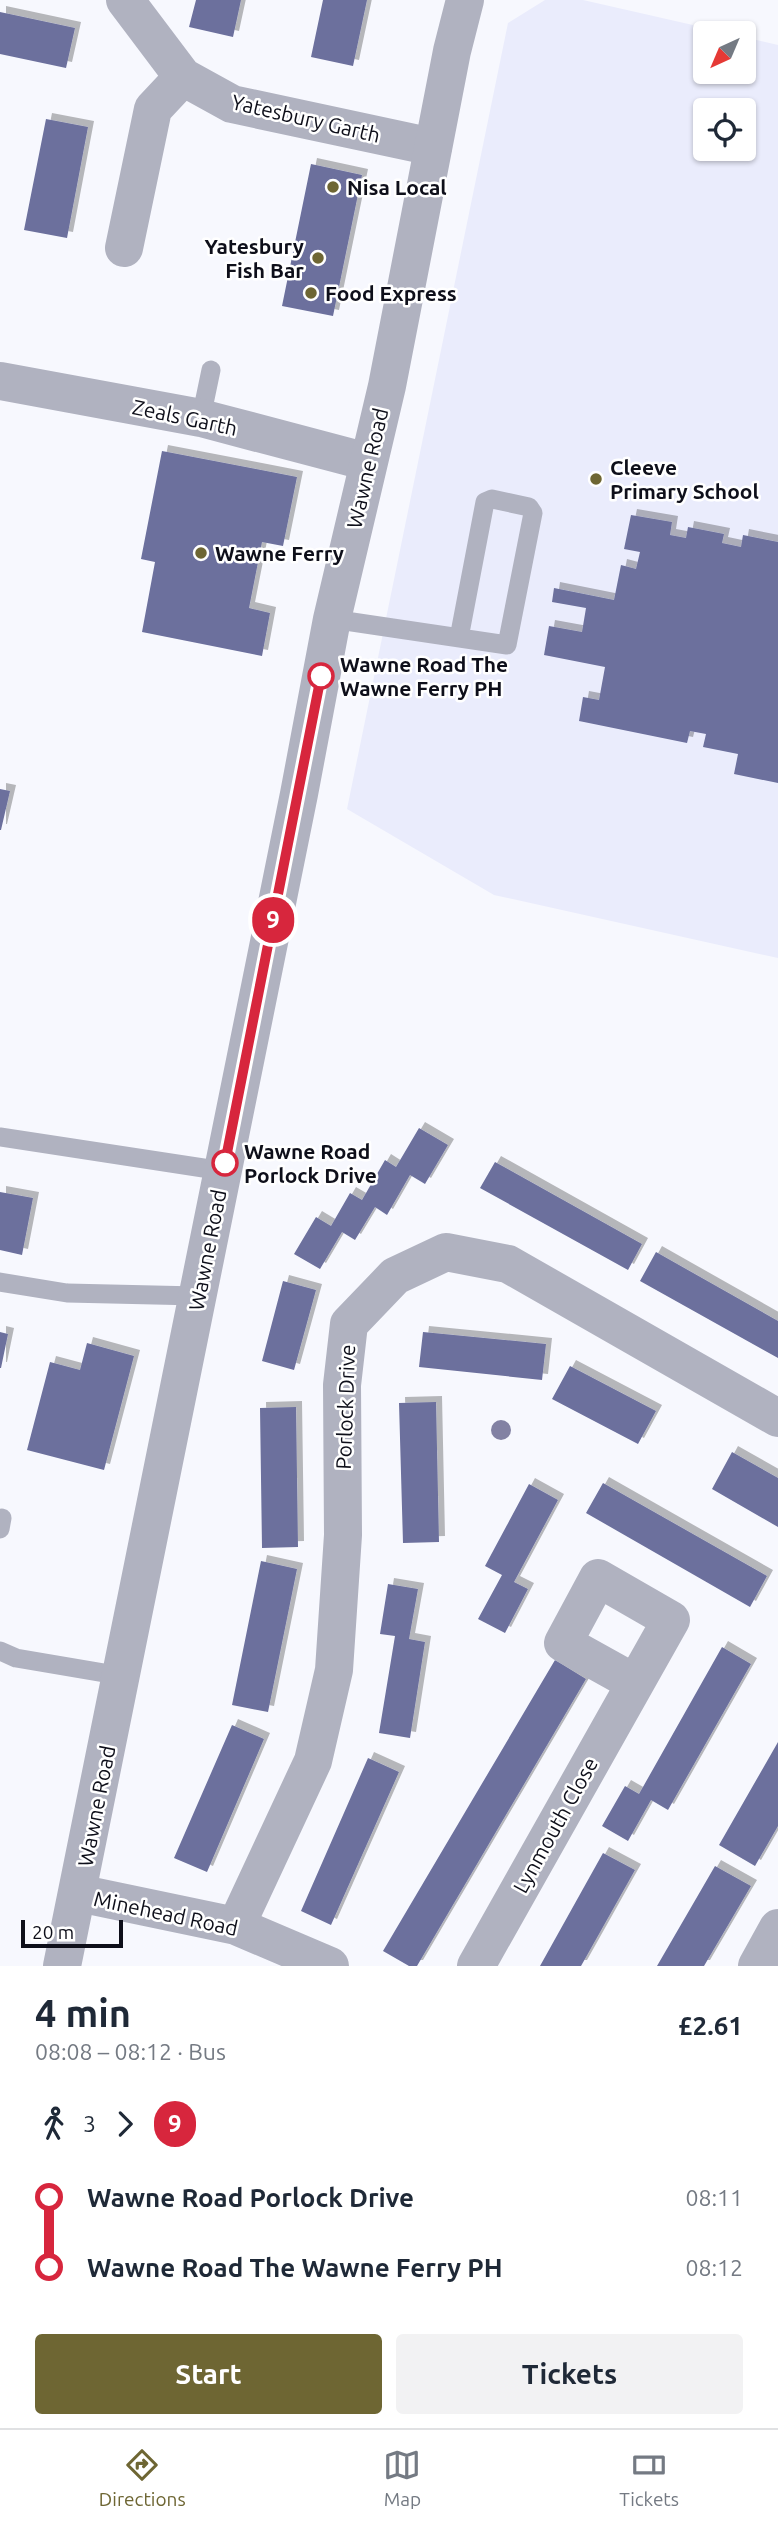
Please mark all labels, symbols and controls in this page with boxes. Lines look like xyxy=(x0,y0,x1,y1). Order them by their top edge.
north arrow xyxy=(693,21,756,84)
map controls xyxy=(693,21,756,161)
street label: Yatesbury Garth xyxy=(229,89,383,147)
button: locate xyxy=(693,98,756,161)
place label: Nisa Local xyxy=(347,175,447,199)
marker: Nisa Local xyxy=(325,179,341,195)
place label: Yatesbury Fish Bar xyxy=(204,234,304,282)
marker: Yatesbury Fish Bar xyxy=(310,250,326,266)
place label: Food Express xyxy=(325,281,457,305)
marker: Food Express xyxy=(303,285,319,301)
street label: Zeals Garth xyxy=(130,394,240,440)
street label: Wawne Road xyxy=(341,405,393,531)
place label: Cleeve Primary School xyxy=(610,455,759,503)
marker: Cleeve Primary School xyxy=(588,471,604,487)
place label: Wawne Ferry xyxy=(215,541,344,565)
marker: Wawne Ferry xyxy=(193,545,209,561)
place label: Wawne Road The Wawne Ferry PH xyxy=(340,652,508,700)
marker: Wawne Road The Wawne Ferry PH xyxy=(308,663,334,689)
line badge: 9 xyxy=(250,897,296,943)
text: 9 xyxy=(266,906,280,933)
place label: Wawne Road Porlock Drive xyxy=(244,1139,377,1187)
marker: Wawne Road Porlock Drive xyxy=(212,1150,238,1176)
street label: Wawne Road xyxy=(183,1187,231,1313)
street label: Porlock Drive xyxy=(331,1344,359,1470)
street label: Wawne Road xyxy=(72,1743,120,1869)
street label: Lynmouth Close xyxy=(508,1753,602,1897)
street label: Minehead Road xyxy=(92,1886,240,1940)
scale bar xyxy=(21,1917,122,1949)
text: 20 m xyxy=(32,1921,74,1943)
text: 4 min xyxy=(35,1992,131,2034)
text: £2.61 xyxy=(678,2011,743,2040)
text: 08:08 – 08:12 · Bus xyxy=(35,2039,226,2064)
icon: walk xyxy=(35,2105,73,2143)
icon: forward xyxy=(106,2105,144,2143)
text: 9 xyxy=(168,2110,182,2137)
text: 3 xyxy=(83,2111,96,2136)
text: Wawne Road Porlock Drive xyxy=(87,2183,414,2212)
text: 08:11 xyxy=(685,2185,743,2210)
text: Wawne Road The Wawne Ferry PH xyxy=(87,2253,503,2282)
text: 08:12 xyxy=(685,2255,743,2280)
button: Start xyxy=(35,2334,382,2414)
button: Tickets xyxy=(396,2334,743,2414)
tab: Directions xyxy=(99,2446,186,2510)
tab: Map xyxy=(383,2446,421,2510)
tab: Tickets xyxy=(619,2446,679,2510)

